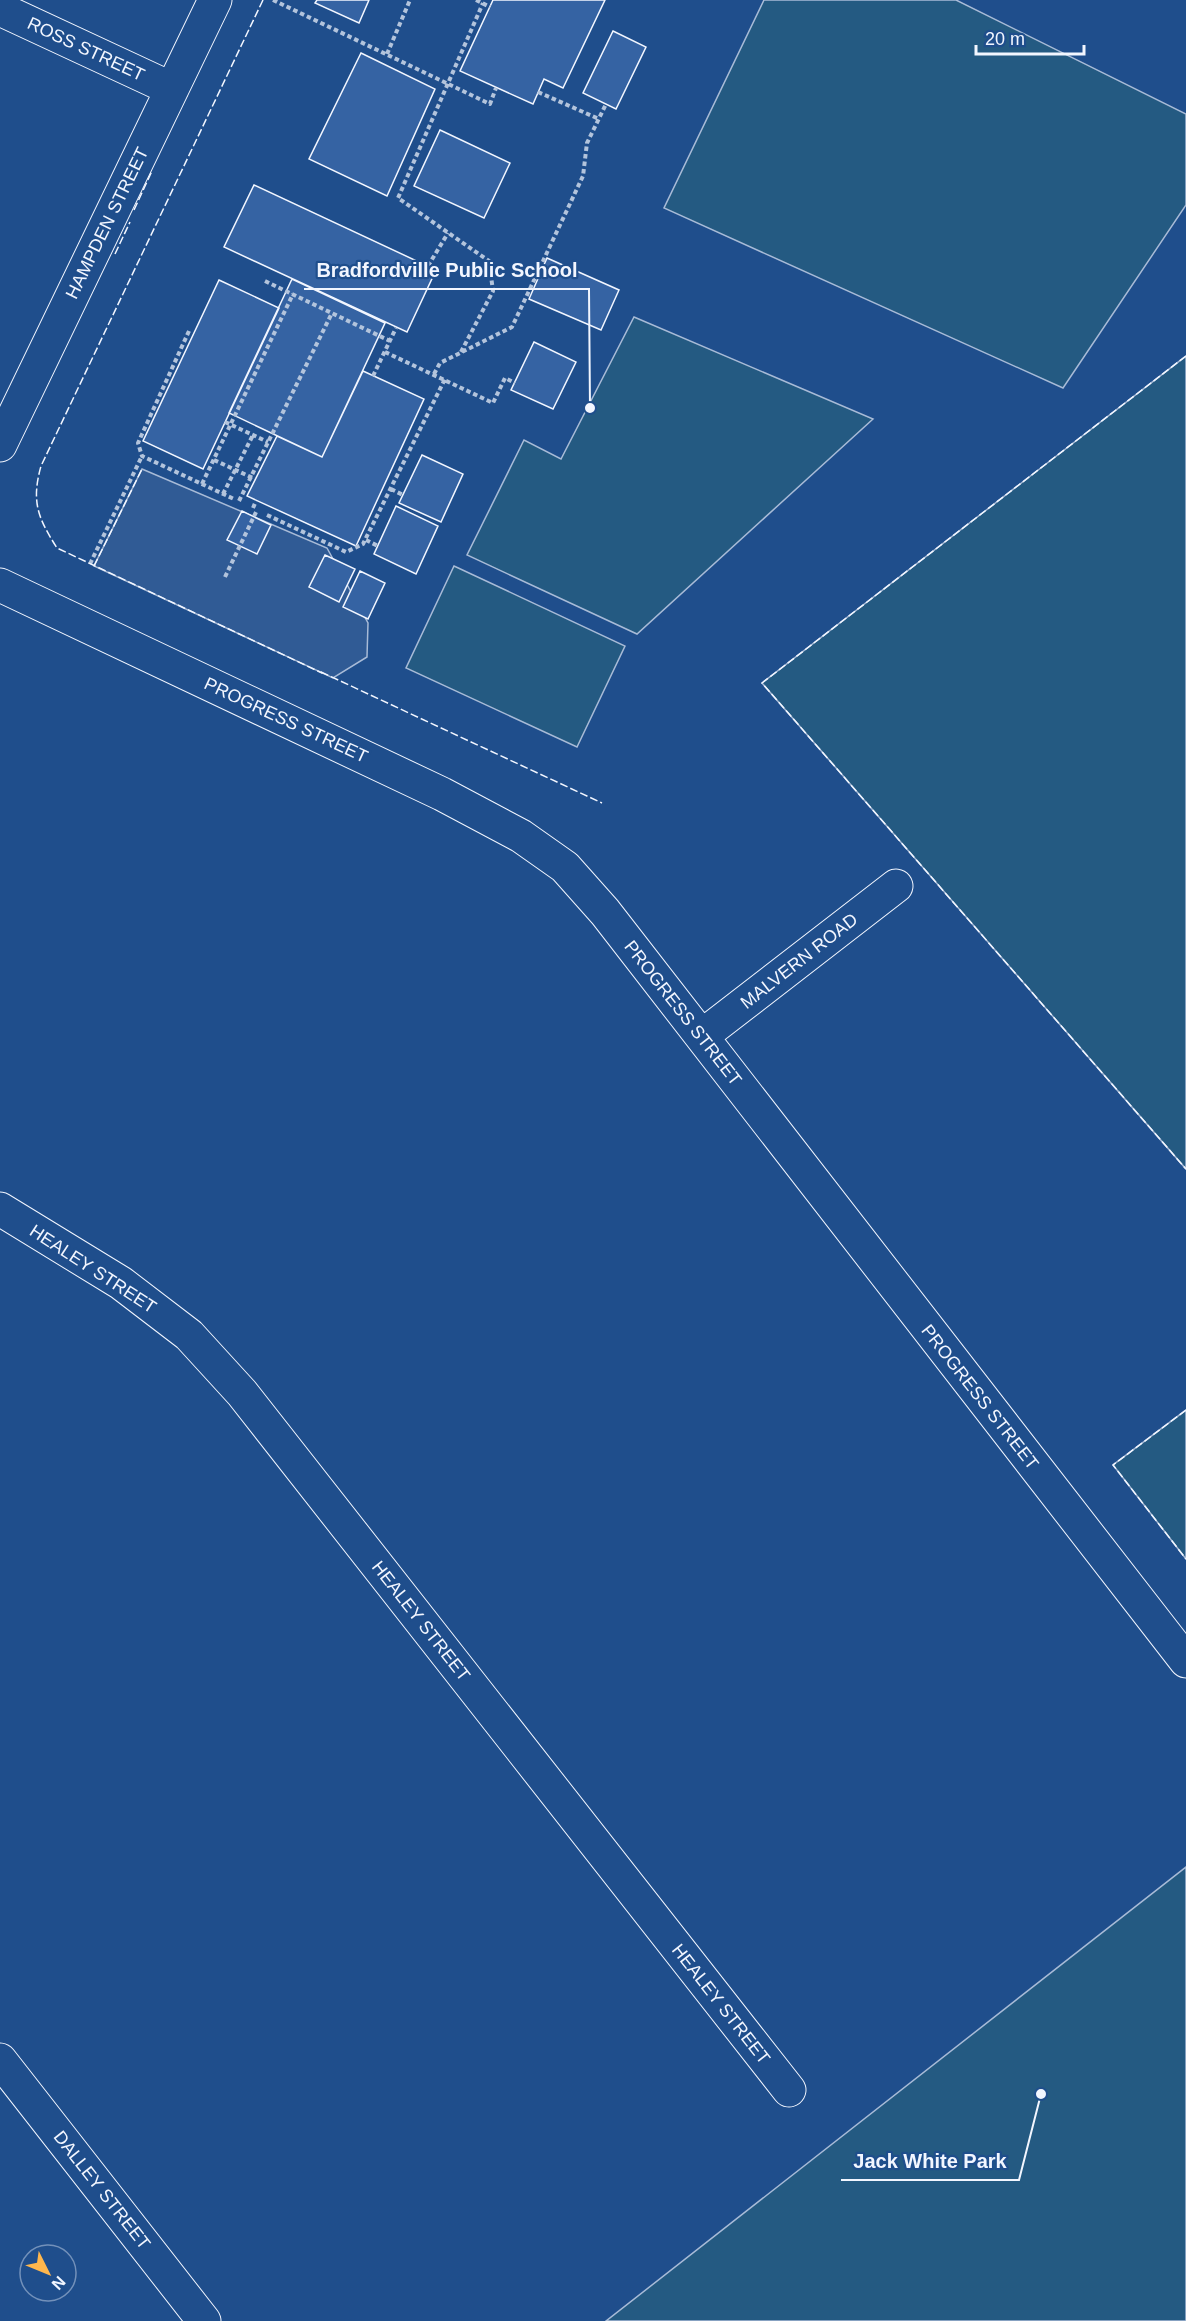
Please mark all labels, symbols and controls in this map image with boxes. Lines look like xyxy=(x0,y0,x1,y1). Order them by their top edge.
street label: ROSS STREET xyxy=(24,13,148,85)
scale bar xyxy=(976,18,1084,56)
text: 20 m xyxy=(985,29,1025,49)
street label: HAMPDEN STREET xyxy=(62,144,152,302)
callout: Bradfordville Public School xyxy=(304,251,589,289)
text: Bradfordville Public School xyxy=(316,259,578,281)
street label: PROGRESS STREET xyxy=(201,673,371,767)
street label: MALVERN ROAD xyxy=(737,909,861,1013)
street label: PROGRESS STREET xyxy=(620,937,746,1089)
street label: HEALEY STREET xyxy=(26,1221,160,1317)
street label: PROGRESS STREET xyxy=(917,1321,1043,1473)
street label: HEALEY STREET xyxy=(368,1557,474,1685)
street label: HEALEY STREET xyxy=(668,1940,774,2068)
street label: DALLEY STREET xyxy=(50,2127,154,2253)
callout: Jack White Park xyxy=(841,2142,1019,2180)
text: Jack White Park xyxy=(853,2150,1008,2172)
north arrow xyxy=(18,2243,78,2303)
text: N xyxy=(48,2273,69,2293)

